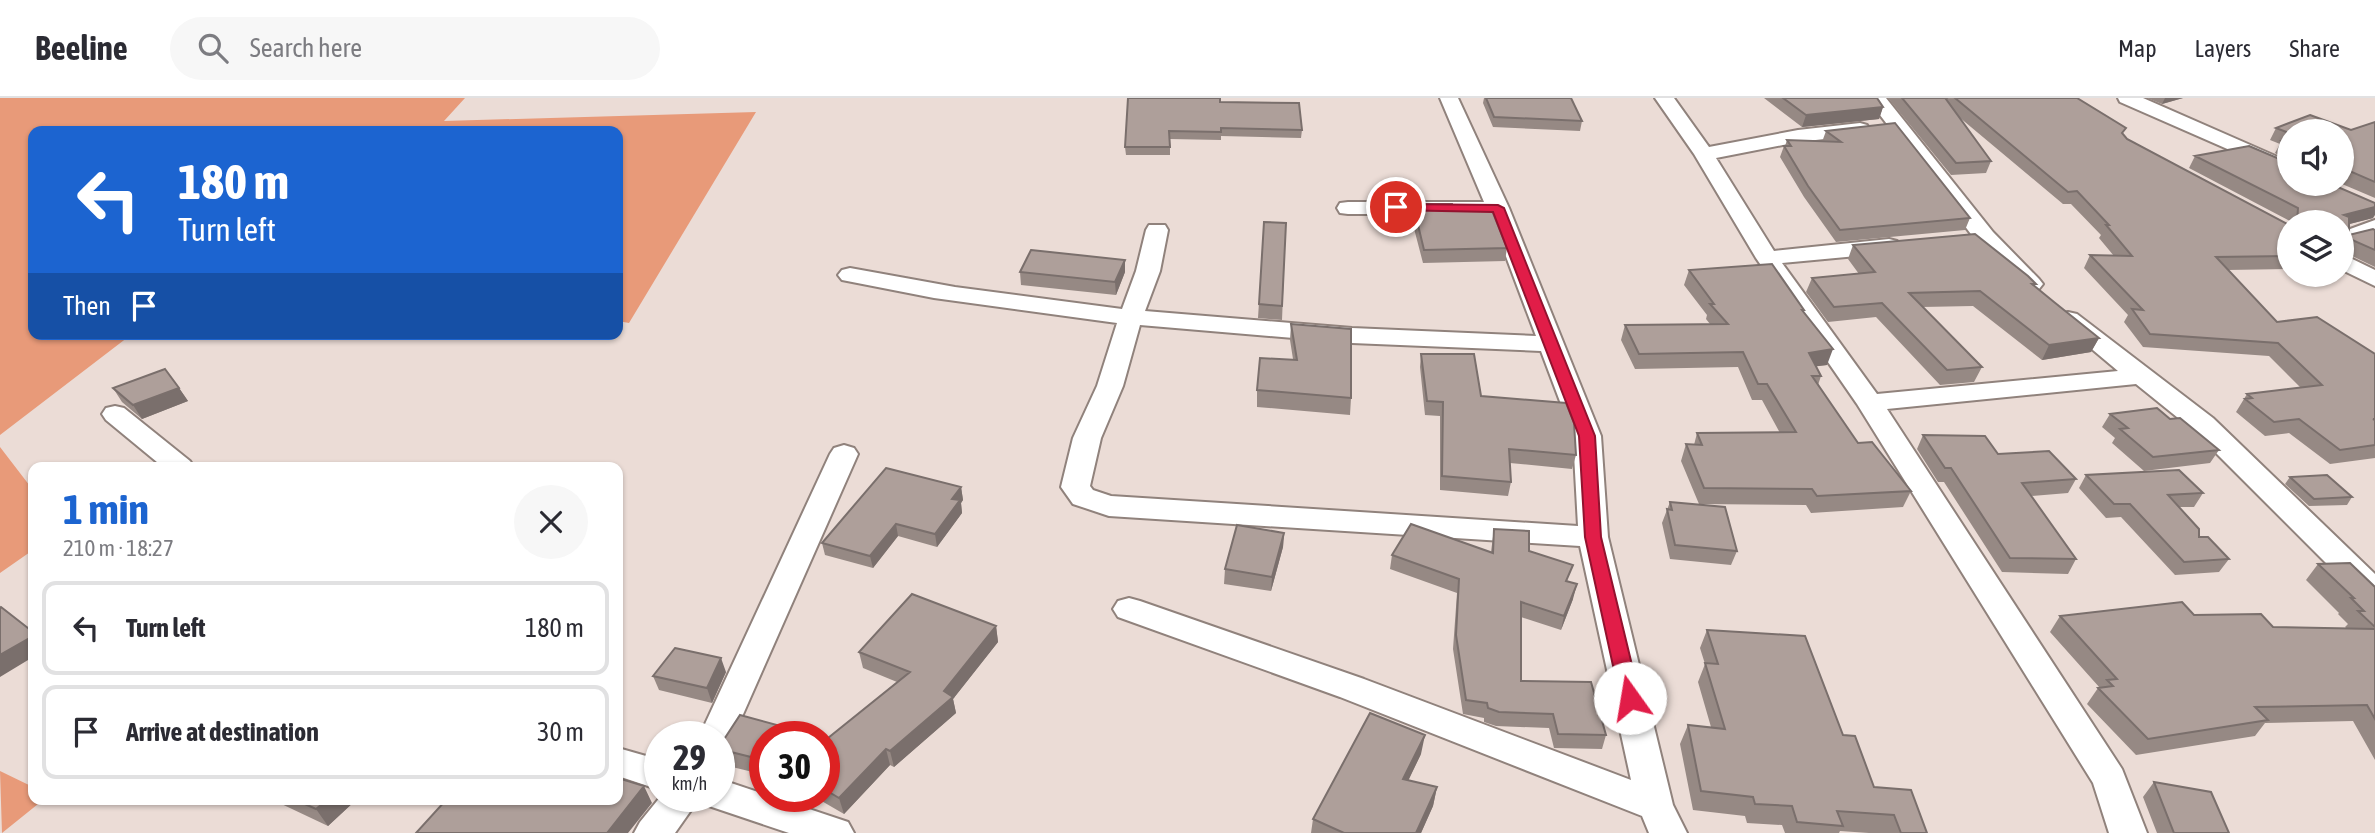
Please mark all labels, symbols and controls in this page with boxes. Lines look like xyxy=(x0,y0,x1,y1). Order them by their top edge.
search box xyxy=(170,17,660,80)
text: Beeline xyxy=(35,29,128,67)
icon: search xyxy=(194,29,232,67)
text: Search here xyxy=(250,33,362,63)
text: Map xyxy=(2118,35,2157,62)
text: Layers xyxy=(2195,35,2251,62)
text: Share xyxy=(2289,35,2340,62)
map controls xyxy=(2277,119,2354,287)
button: sound xyxy=(2277,119,2354,196)
text: 180 m xyxy=(178,153,289,209)
icon: left xyxy=(63,154,154,245)
pin xyxy=(1366,177,1426,237)
icon: arrive xyxy=(1377,188,1415,226)
button: layers xyxy=(2277,210,2354,287)
text: Turn left xyxy=(178,211,276,248)
icon: arrive xyxy=(125,287,163,325)
text: Then xyxy=(63,291,111,321)
text: 1 min xyxy=(63,485,149,533)
button: close xyxy=(514,485,588,559)
text: 210 m · 18:27 xyxy=(63,535,174,561)
icon: left xyxy=(67,609,105,647)
text: Turn left xyxy=(126,613,206,643)
text: 180 m xyxy=(525,613,584,643)
position arrow xyxy=(1593,661,1667,735)
icon: arrive xyxy=(67,713,105,751)
text: Arrive at destination xyxy=(126,717,319,747)
text: 30 m xyxy=(537,717,584,747)
speed limit sign: 30 xyxy=(749,721,840,812)
text: 29 xyxy=(673,737,706,777)
text: km/h xyxy=(672,773,707,794)

